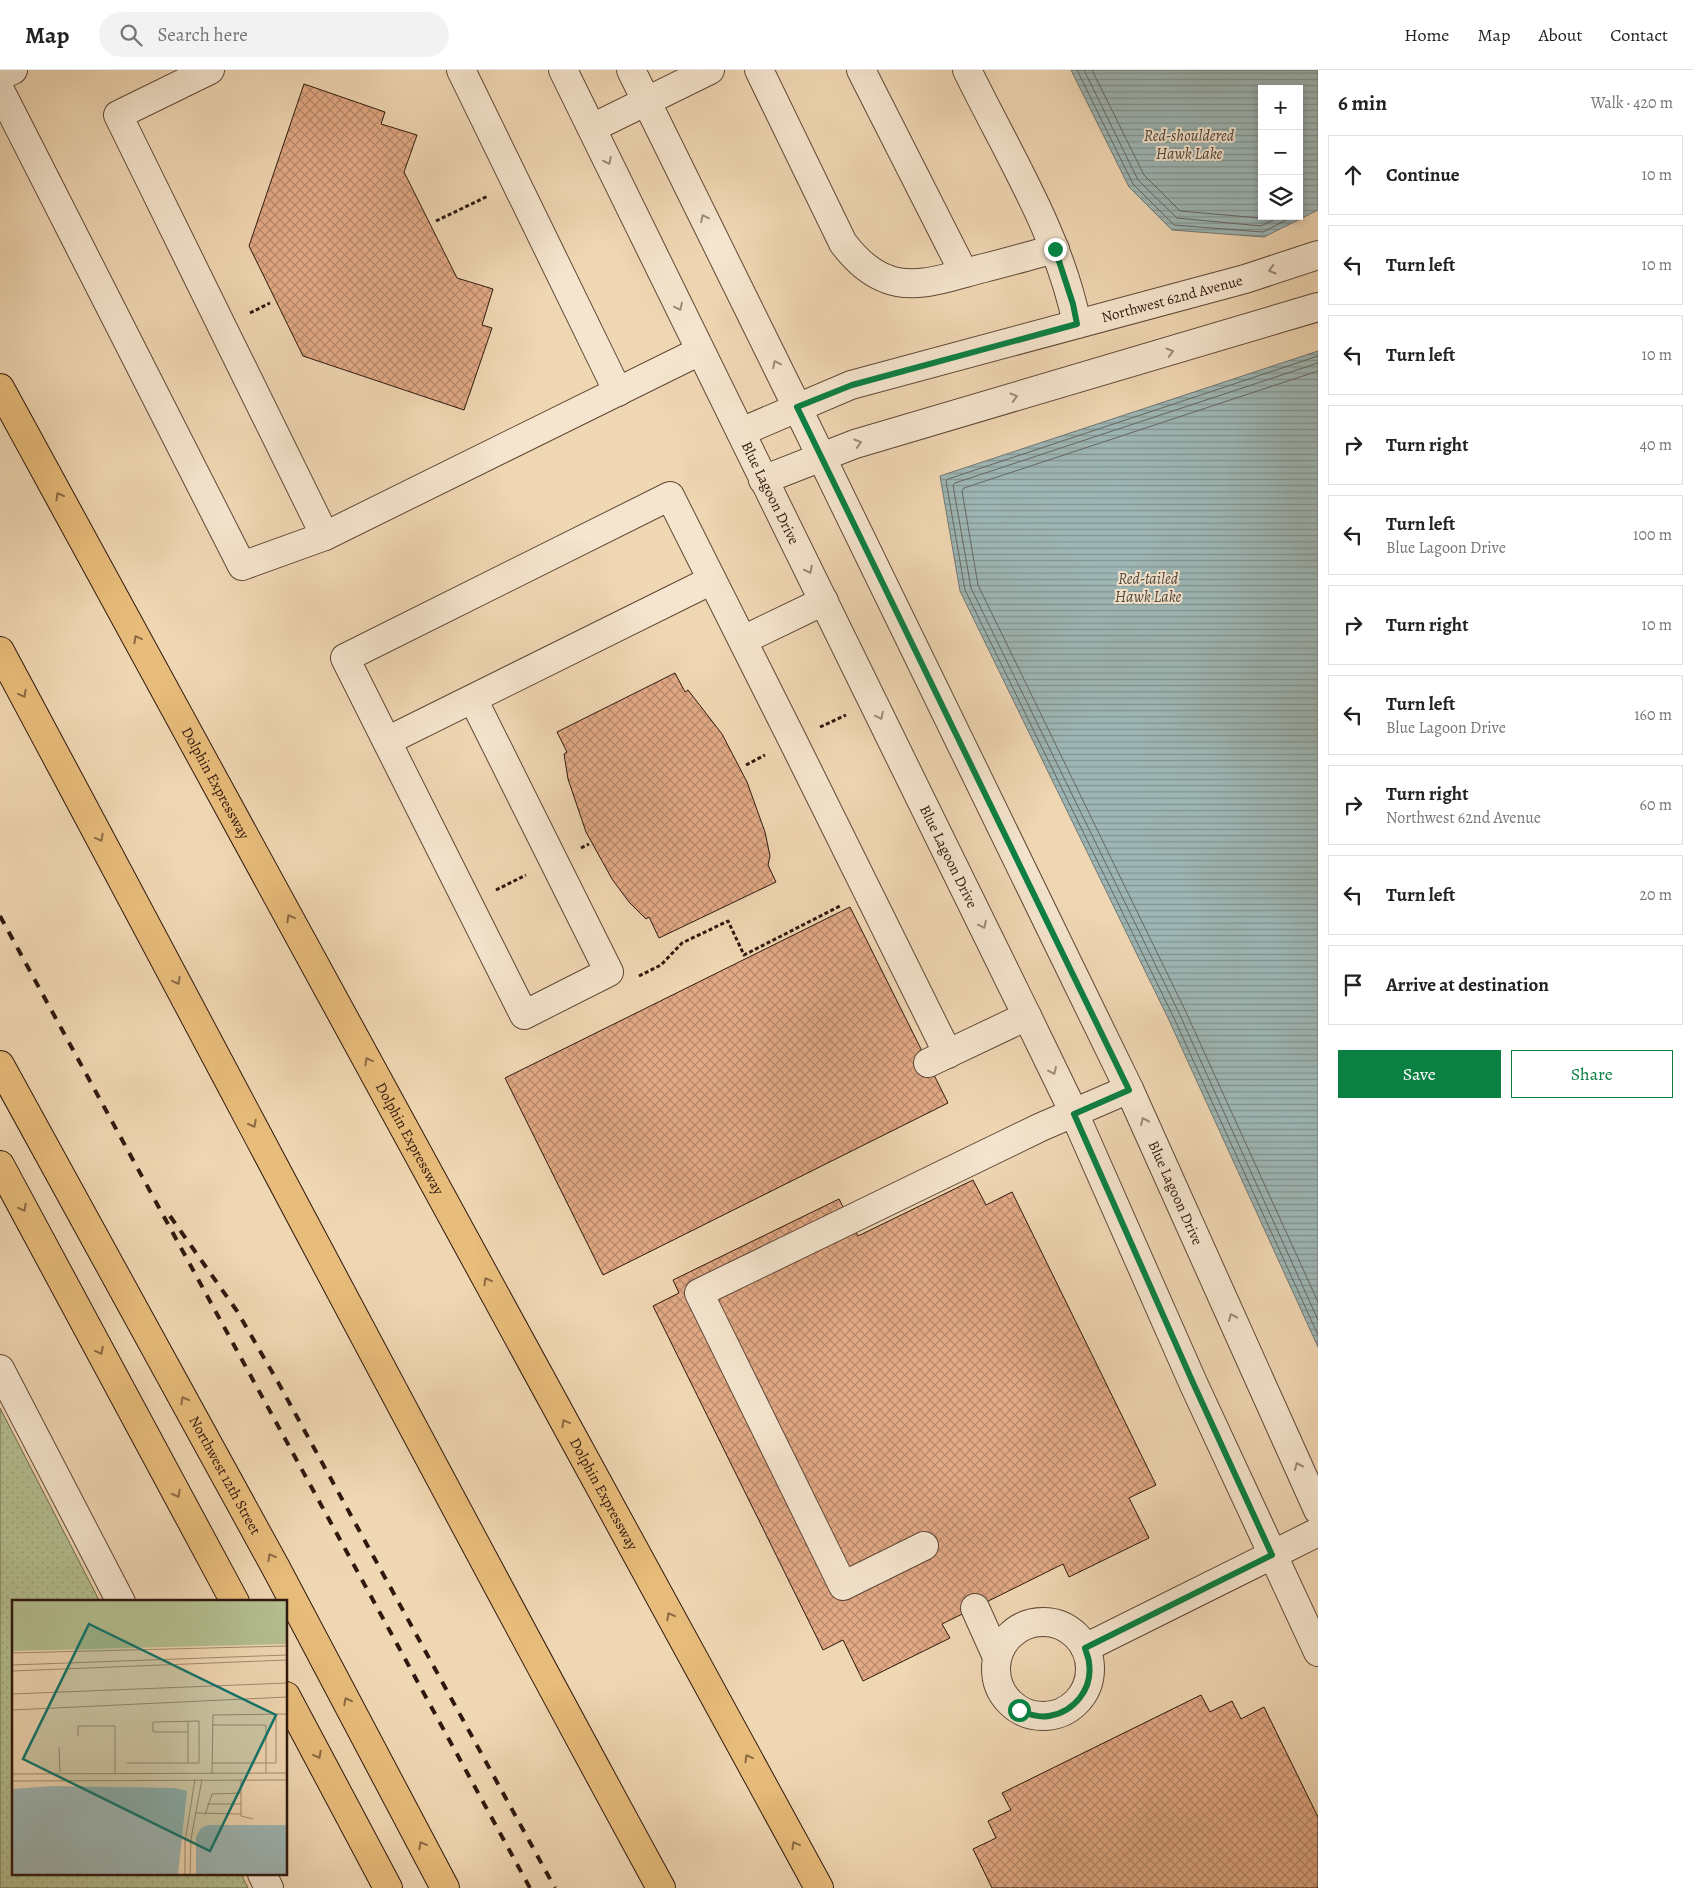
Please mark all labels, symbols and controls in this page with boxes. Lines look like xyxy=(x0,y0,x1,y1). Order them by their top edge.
search box xyxy=(99,12,449,57)
text: Map xyxy=(25,19,69,51)
icon: search xyxy=(117,21,145,49)
text: Search here xyxy=(157,22,248,48)
text: Home xyxy=(1404,23,1449,47)
text: Map xyxy=(1477,23,1510,47)
text: About xyxy=(1538,23,1582,47)
text: Contact xyxy=(1610,23,1668,47)
map controls xyxy=(1258,85,1303,220)
button: + xyxy=(1258,85,1303,130)
text: 6 min xyxy=(1338,89,1387,117)
text: Walk · 420 m xyxy=(1591,92,1673,114)
water label: Red-shouldered Hawk Lake xyxy=(1144,125,1235,165)
button: − xyxy=(1258,130,1303,175)
one-way arrow xyxy=(602,156,612,165)
icon: ahead xyxy=(1339,161,1367,189)
text: Continue xyxy=(1386,162,1460,188)
text: 10 m xyxy=(1642,164,1672,186)
button: layers xyxy=(1258,175,1303,220)
one-way arrow xyxy=(700,214,710,223)
route end xyxy=(1044,238,1067,261)
icon: left xyxy=(1339,251,1367,279)
text: Turn left xyxy=(1386,252,1455,278)
text: 10 m xyxy=(1642,254,1672,276)
one-way arrow xyxy=(1268,265,1277,275)
street label: Northwest 62nd Avenue xyxy=(1099,270,1245,327)
one-way arrow xyxy=(673,302,683,311)
icon: left xyxy=(1339,341,1367,369)
text: Turn left xyxy=(1386,342,1455,368)
text: 10 m xyxy=(1642,344,1672,366)
one-way arrow xyxy=(1165,347,1173,357)
one-way arrow xyxy=(772,360,782,369)
one-way arrow xyxy=(1009,393,1017,403)
icon: right xyxy=(1339,431,1367,459)
text: Turn right xyxy=(1386,432,1468,458)
text: 40 m xyxy=(1640,434,1672,456)
street label: Blue Lagoon Drive xyxy=(737,438,804,548)
one-way arrow xyxy=(853,438,861,448)
one-way arrow xyxy=(56,493,66,502)
text: Turn left xyxy=(1386,511,1455,537)
icon: left xyxy=(1339,521,1367,549)
text: 100 m xyxy=(1633,524,1672,546)
text: Blue Lagoon Drive xyxy=(1386,537,1506,559)
one-way arrow xyxy=(803,565,813,574)
water label: Red-tailed Hawk Lake xyxy=(1115,568,1181,608)
icon: right xyxy=(1339,611,1367,639)
text: Turn right xyxy=(1386,612,1468,638)
text: 10 m xyxy=(1642,614,1672,636)
one-way arrow xyxy=(134,635,144,644)
one-way arrow xyxy=(17,689,27,698)
text: Turn left xyxy=(1386,691,1455,717)
icon: left xyxy=(1339,701,1367,729)
text: 160 m xyxy=(1634,704,1672,726)
one-way arrow xyxy=(874,711,885,720)
text: Blue Lagoon Drive xyxy=(1386,717,1506,739)
street label: Dolphin Expressway xyxy=(177,723,255,843)
text: Turn right xyxy=(1386,781,1468,807)
icon: right xyxy=(1339,791,1367,819)
text: 60 m xyxy=(1640,794,1672,816)
street label: Blue Lagoon Drive xyxy=(915,802,983,912)
text: Northwest 62nd Avenue xyxy=(1386,807,1541,829)
one-way arrow xyxy=(94,832,104,841)
icon: left xyxy=(1339,881,1367,909)
text: Turn left xyxy=(1386,882,1455,908)
text: 20 m xyxy=(1639,884,1672,906)
one-way arrow xyxy=(286,915,296,924)
one-way arrow xyxy=(976,920,987,929)
icon: arrive xyxy=(1339,971,1367,999)
text: Arrive at destination xyxy=(1386,972,1549,998)
one-way arrow xyxy=(171,976,181,985)
button: Save xyxy=(1338,1050,1501,1098)
button: Share xyxy=(1511,1050,1673,1098)
one-way arrow xyxy=(364,1057,374,1066)
one-way arrow xyxy=(1047,1066,1058,1075)
street label: Dolphin Expressway xyxy=(371,1079,449,1198)
one-way arrow xyxy=(1139,1117,1150,1126)
one-way arrow xyxy=(247,1119,257,1128)
street label: Blue Lagoon Drive xyxy=(1143,1137,1208,1248)
one-way arrow xyxy=(17,1203,27,1212)
one-way arrow xyxy=(483,1277,493,1286)
one-way arrow xyxy=(1228,1313,1238,1322)
one-way arrow xyxy=(94,1346,104,1355)
one-way arrow xyxy=(180,1396,190,1405)
street label: Northwest 12th Street xyxy=(184,1412,266,1538)
one-way arrow xyxy=(561,1420,571,1429)
street label: Dolphin Expressway xyxy=(565,1434,643,1554)
one-way arrow xyxy=(1294,1462,1304,1471)
one-way arrow xyxy=(171,1489,181,1498)
one-way arrow xyxy=(267,1554,277,1563)
inset map xyxy=(12,1600,288,1876)
one-way arrow xyxy=(666,1612,676,1621)
one-way arrow xyxy=(343,1697,353,1706)
route start xyxy=(1008,1699,1031,1722)
one-way arrow xyxy=(312,1749,322,1758)
one-way arrow xyxy=(744,1755,754,1764)
one-way arrow xyxy=(418,1841,428,1850)
one-way arrow xyxy=(792,1842,802,1851)

